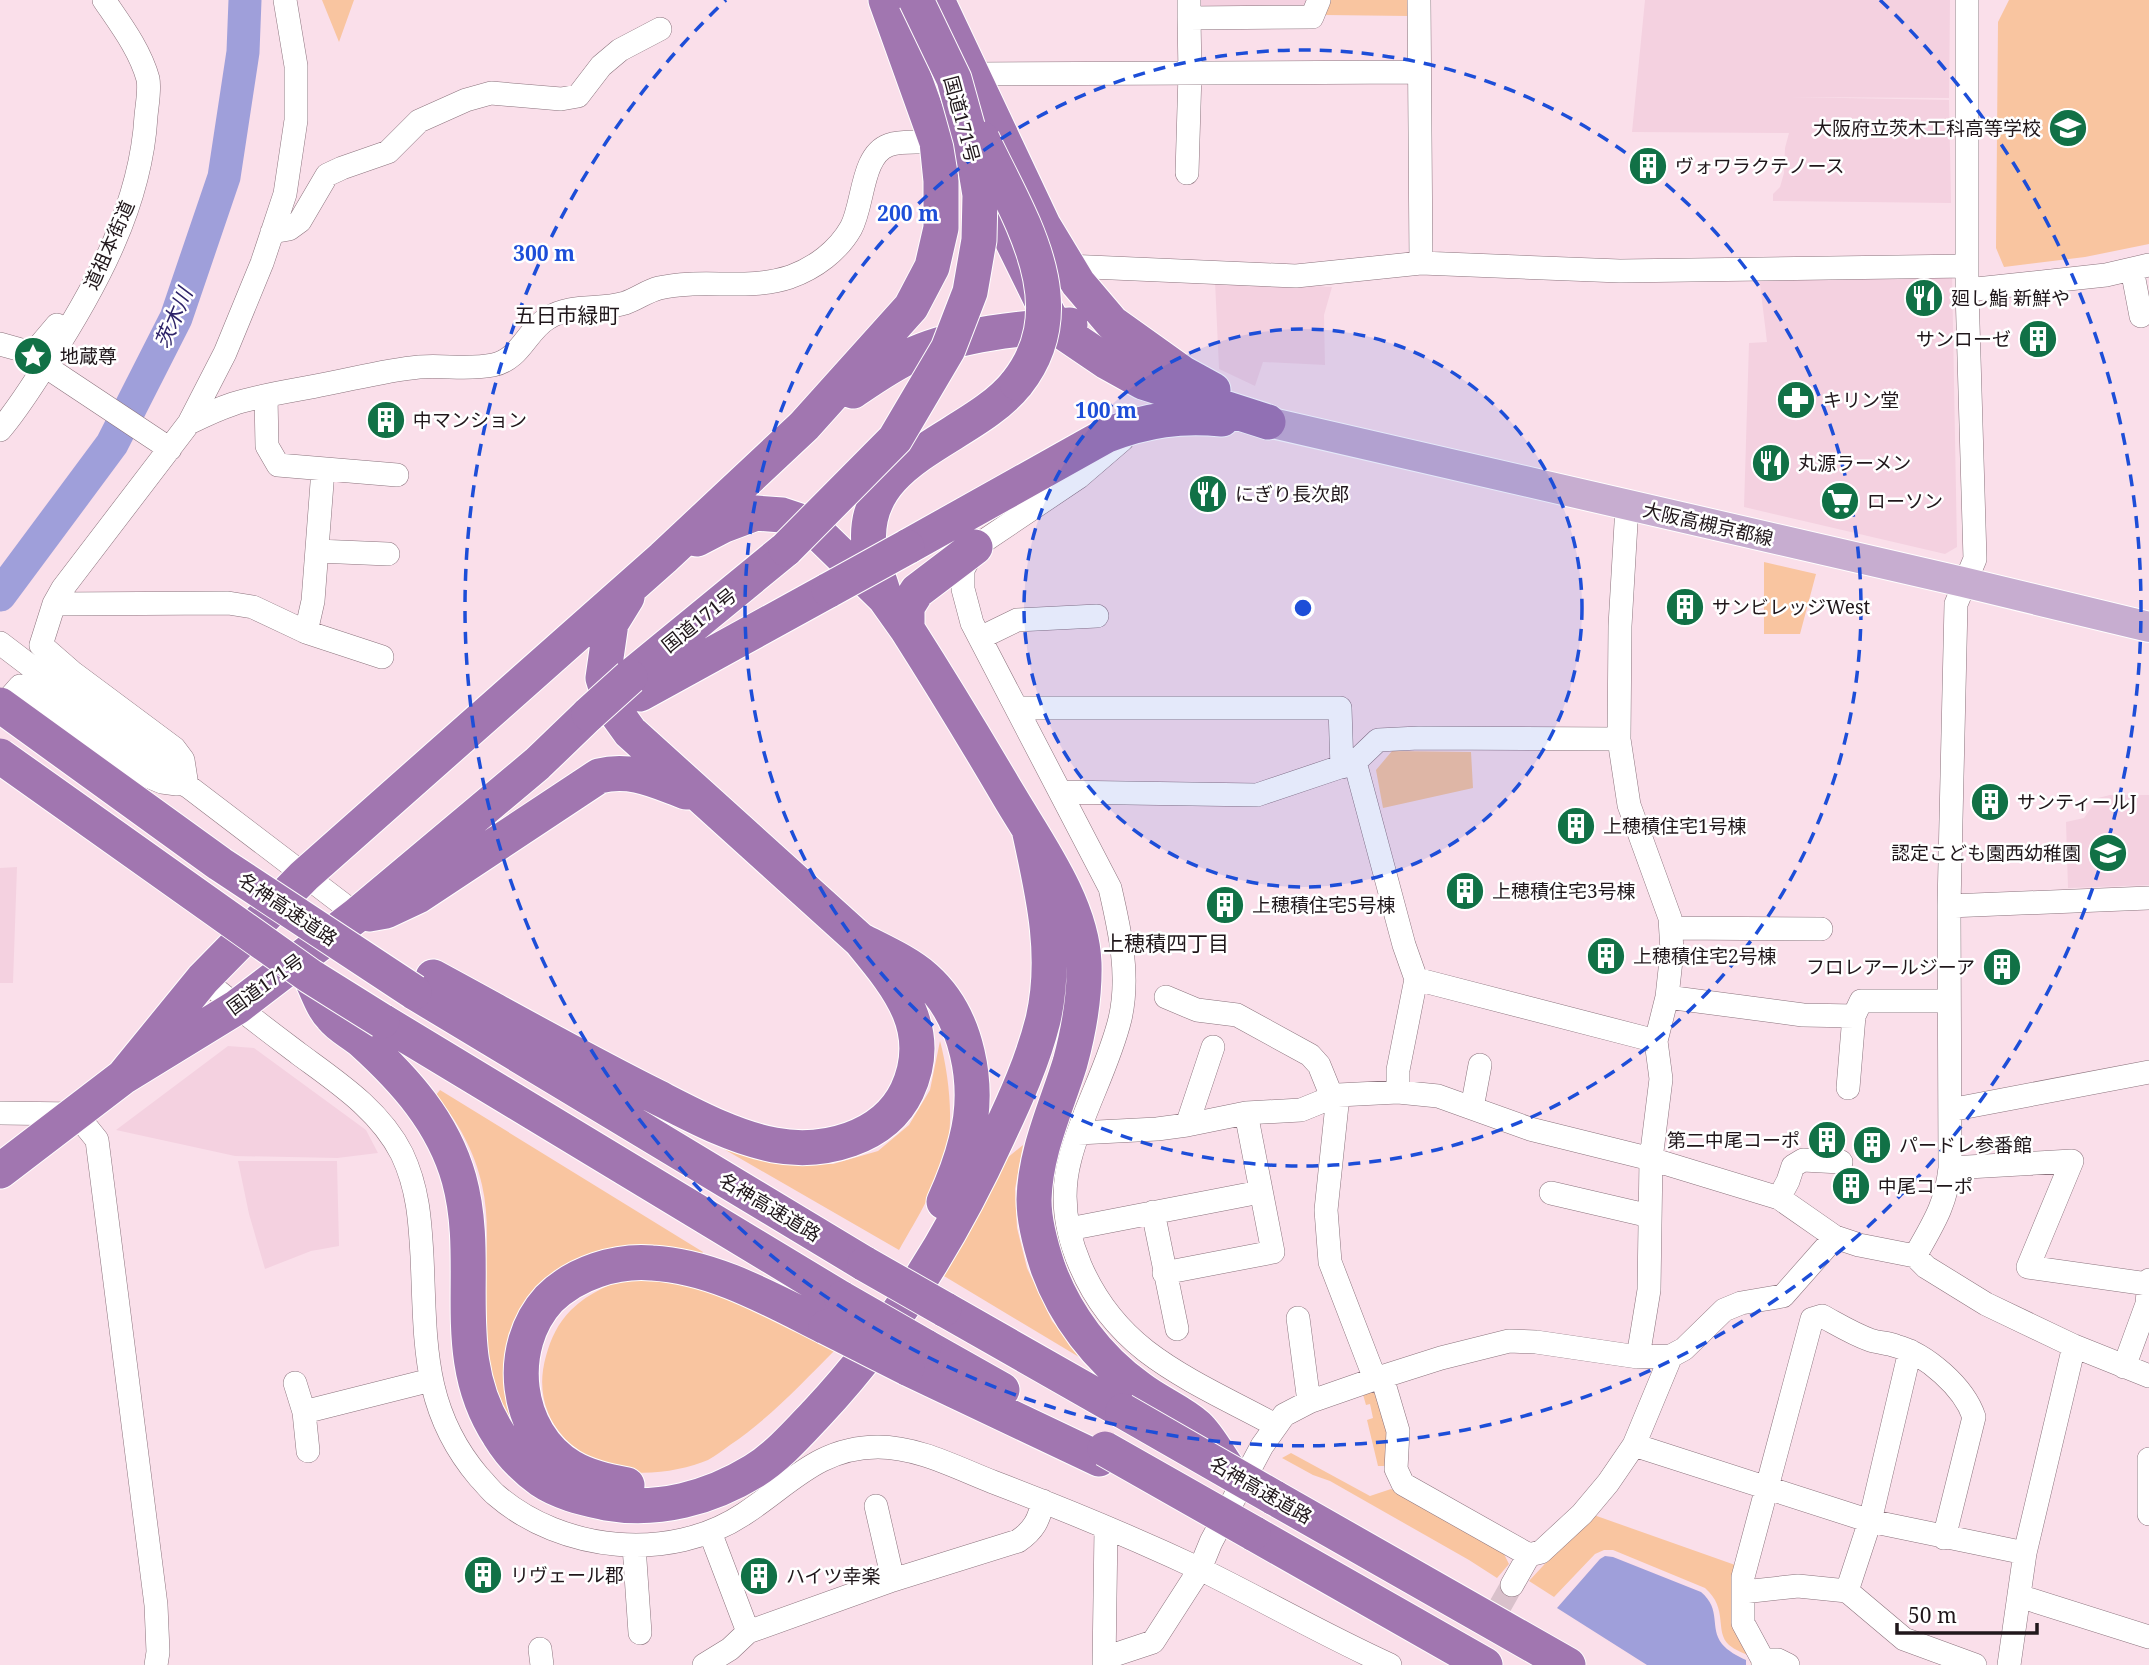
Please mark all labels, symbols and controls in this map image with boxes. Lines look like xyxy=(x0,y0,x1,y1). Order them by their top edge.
street label: 国道171号 xyxy=(938,73,986,165)
school or university icon: 大阪府立茨木工科高等学校 xyxy=(2047,107,2089,149)
place label: 大阪府立茨木工科高等学校 xyxy=(1813,115,2041,141)
building icon: ヴォワラクテノース xyxy=(1627,145,1669,187)
place label: ヴォワラクテノース xyxy=(1675,153,1844,179)
street label: 道祖本街道 xyxy=(78,196,140,294)
text: 200 m xyxy=(877,199,939,227)
text: 300 m xyxy=(513,239,575,267)
restaurant icon: 廻し鮨 新鮮や xyxy=(1903,277,1945,319)
water label: 茨木川 xyxy=(148,282,199,352)
place label: 廻し鮨 新鮮や xyxy=(1951,285,2070,311)
district label: 五日市緑町 xyxy=(515,301,620,329)
building icon: サンローゼ xyxy=(2017,318,2059,360)
place label: サンローゼ xyxy=(1916,326,2011,352)
place icon: 地蔵尊 xyxy=(12,335,54,377)
place label: 地蔵尊 xyxy=(60,343,117,369)
pharmacy icon: キリン堂 xyxy=(1775,379,1817,421)
place label: キリン堂 xyxy=(1823,387,1899,413)
text: 100 m xyxy=(1075,396,1137,424)
building icon: 中マンション xyxy=(365,399,407,441)
place label: 中マンション xyxy=(413,407,527,433)
restaurant icon: 丸源ラーメン xyxy=(1750,442,1792,484)
place label: 丸源ラーメン xyxy=(1798,450,1911,476)
restaurant icon: にぎり長次郎 xyxy=(1187,473,1229,515)
supermarket icon: ローソン xyxy=(1819,480,1861,522)
place label: にぎり長次郎 xyxy=(1235,481,1349,507)
place label: ローソン xyxy=(1867,488,1943,514)
street label: 大阪高槻京都線 xyxy=(1640,496,1776,552)
street label: 国道171号 xyxy=(656,582,742,658)
building icon: サンビレッジWest xyxy=(1664,586,1706,628)
place label: サンビレッジWest xyxy=(1712,594,1870,620)
centre of rings xyxy=(1291,596,1315,620)
building icon: サンティールJ xyxy=(1969,781,2011,823)
place label: サンティールJ xyxy=(2017,789,2137,815)
building icon: 上穂積住宅1号棟 xyxy=(1555,805,1597,847)
place label: 上穂積住宅1号棟 xyxy=(1603,813,1747,839)
school or university icon: 認定こども園西幼稚園 xyxy=(2087,832,2129,874)
place label: 認定こども園西幼稚園 xyxy=(1891,840,2081,866)
street label: 名神高速道路 xyxy=(233,866,343,952)
building icon: 上穂積住宅3号棟 xyxy=(1444,870,1486,912)
place label: 上穂積住宅3号棟 xyxy=(1492,878,1636,904)
building icon: 上穂積住宅5号棟 xyxy=(1204,884,1246,926)
place label: 上穂積住宅5号棟 xyxy=(1252,892,1396,918)
district label: 上穂積四丁目 xyxy=(1103,929,1229,957)
building icon: 上穂積住宅2号棟 xyxy=(1585,935,1627,977)
place label: 上穂積住宅2号棟 xyxy=(1633,943,1777,969)
building icon: フロレアールジーア xyxy=(1981,946,2023,988)
street label: 国道171号 xyxy=(221,947,309,1021)
place label: フロレアールジーア xyxy=(1806,954,1975,980)
building icon: 第二中尾コーポ xyxy=(1806,1119,1848,1161)
building icon: パードレ参番館 xyxy=(1851,1124,1893,1166)
place label: 第二中尾コーポ xyxy=(1667,1127,1800,1153)
place label: パードレ参番館 xyxy=(1899,1132,2032,1158)
building icon: 中尾コーポ xyxy=(1830,1165,1872,1207)
street label: 名神高速道路 xyxy=(714,1166,826,1248)
place label: 中尾コーポ xyxy=(1878,1173,1973,1199)
street label: 名神高速道路 xyxy=(1205,1450,1317,1530)
building icon: リヴェール郡 xyxy=(462,1554,504,1596)
building icon: ハイツ幸楽 xyxy=(738,1555,780,1597)
place label: リヴェール郡 xyxy=(510,1562,624,1588)
place label: ハイツ幸楽 xyxy=(786,1563,881,1589)
scale bar xyxy=(1897,1592,2037,1636)
text: 50 m xyxy=(1908,1601,1957,1629)

